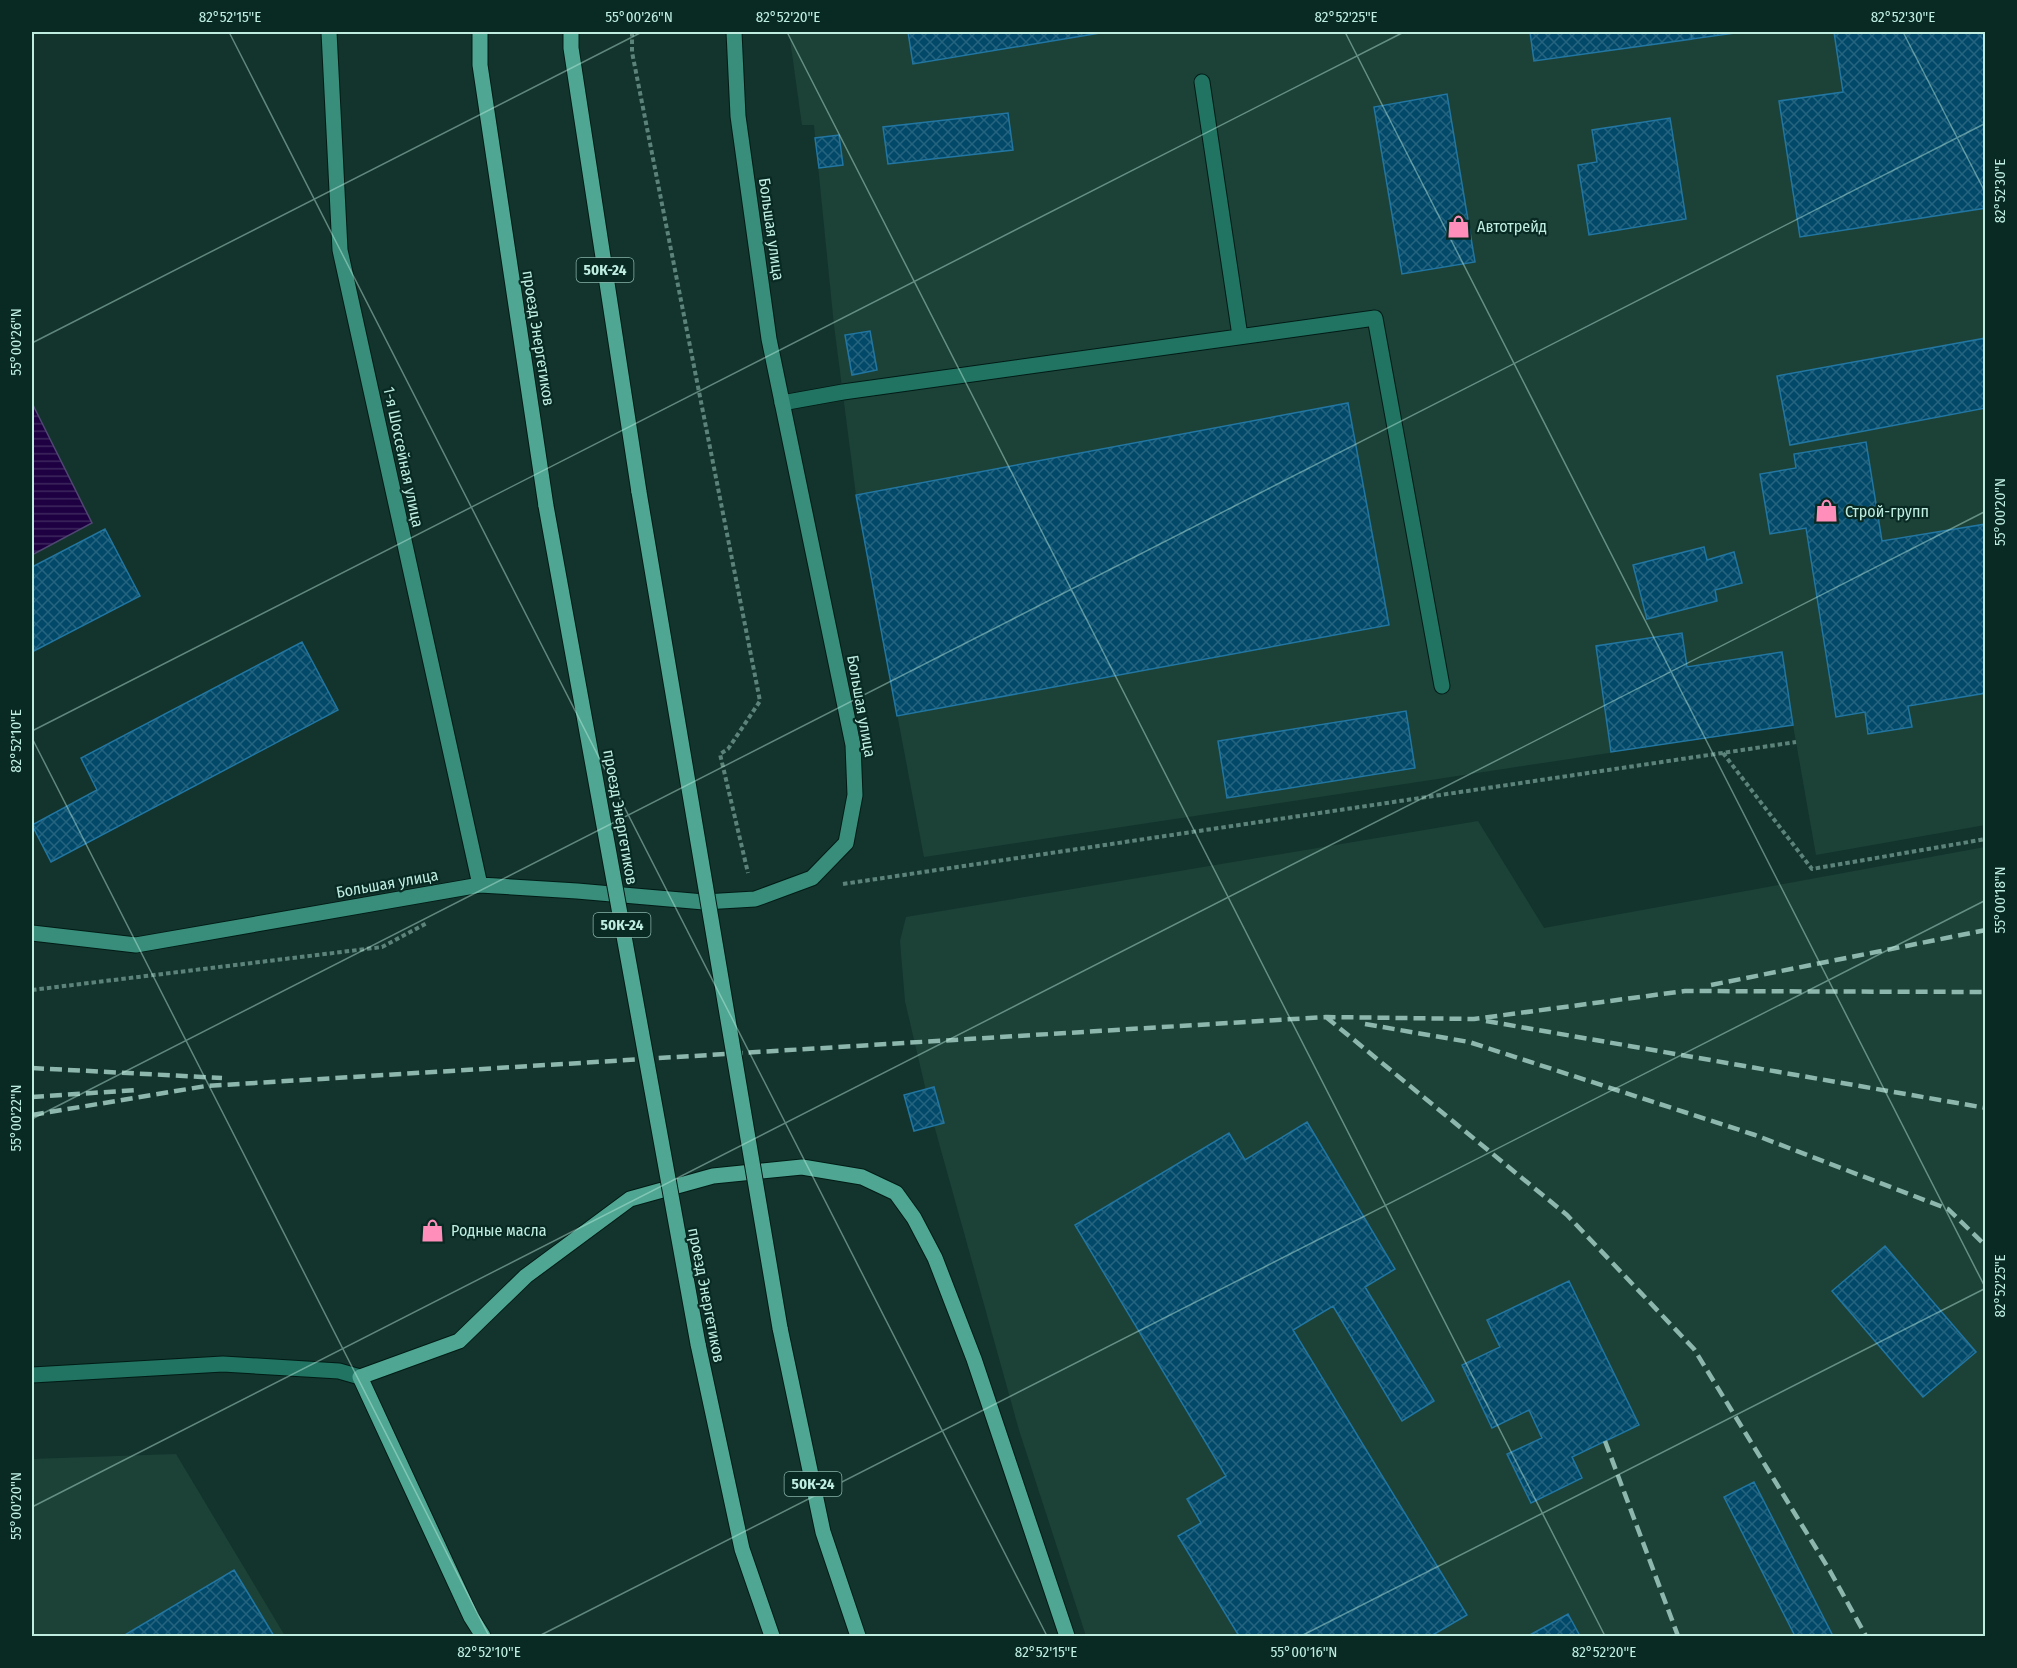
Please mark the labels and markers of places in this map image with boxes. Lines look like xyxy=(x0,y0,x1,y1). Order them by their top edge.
shop icon: Автотрейд xyxy=(1446,213,1472,239)
place label: Автотрейд xyxy=(1477,217,1547,236)
shop icon: Строй-групп xyxy=(1814,498,1840,524)
place label: Строй-групп xyxy=(1845,502,1929,521)
shop icon: Родные масла xyxy=(420,1217,446,1243)
place label: Родные масла xyxy=(451,1221,547,1240)

